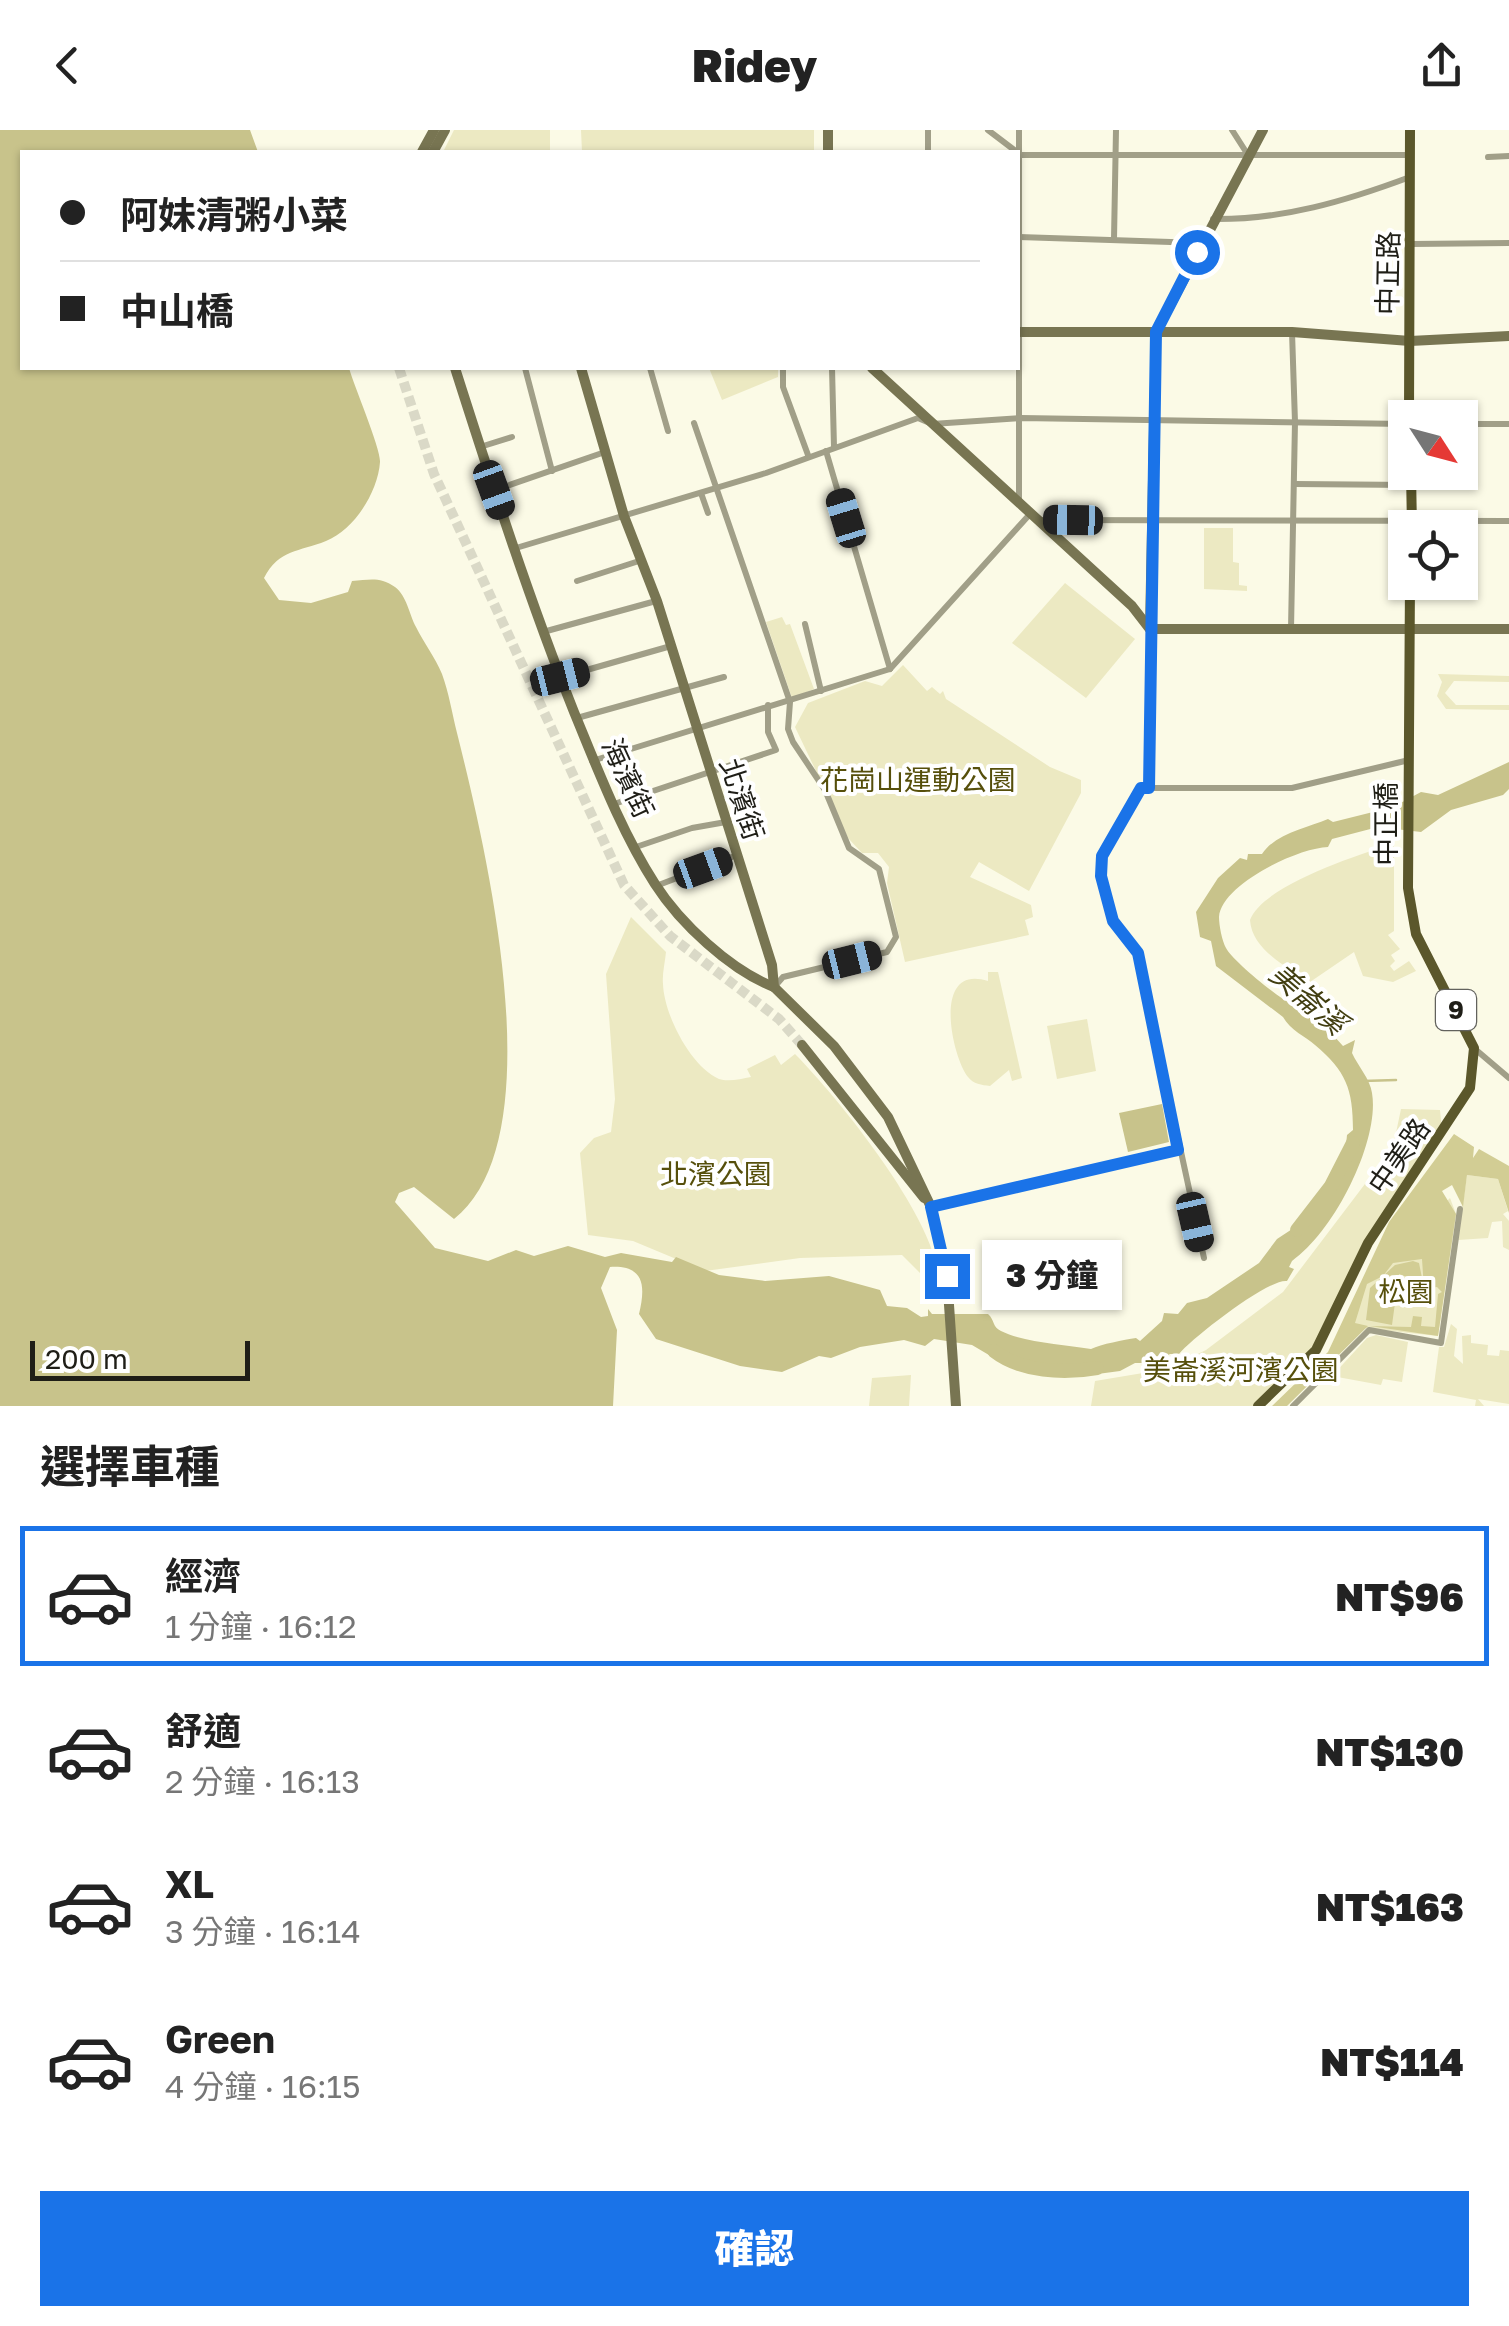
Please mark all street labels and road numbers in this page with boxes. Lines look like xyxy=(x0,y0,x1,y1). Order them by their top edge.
street label: 中正路 xyxy=(1370,231,1405,315)
street label: 海濱街 xyxy=(596,733,661,823)
street label: 北濱街 xyxy=(714,754,771,844)
street label: 中正橋 xyxy=(1369,782,1402,866)
road number: 9 xyxy=(1436,990,1476,1030)
street label: 中美路 xyxy=(1361,1112,1436,1200)

